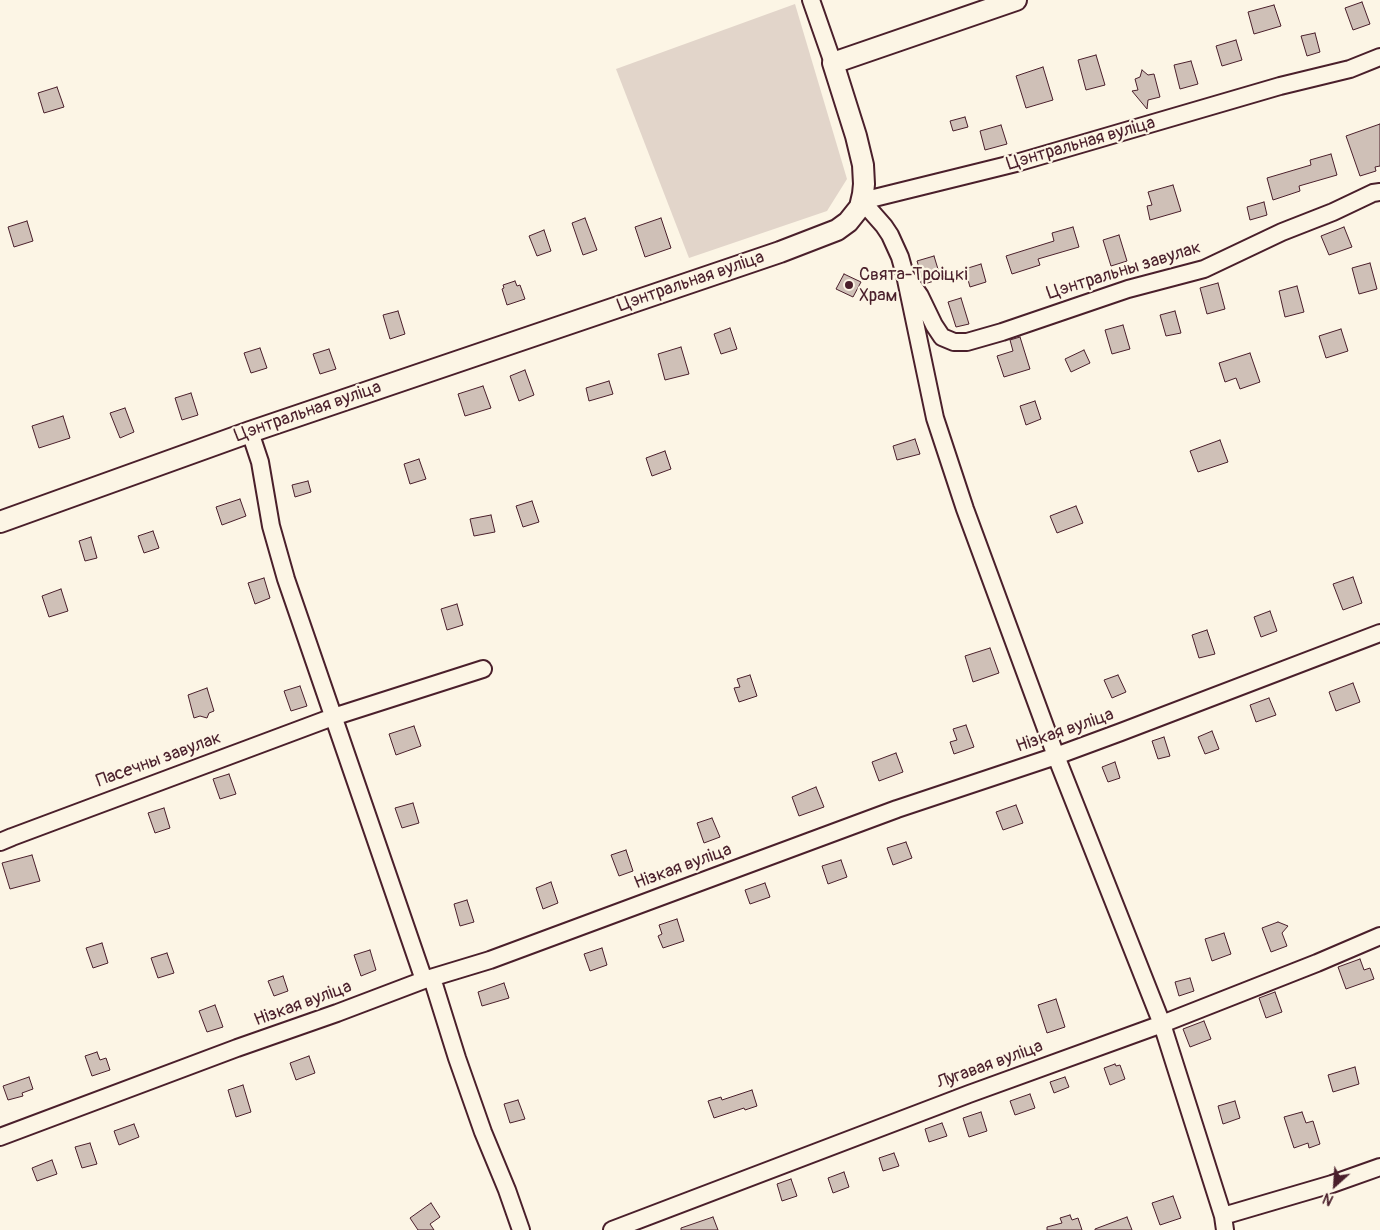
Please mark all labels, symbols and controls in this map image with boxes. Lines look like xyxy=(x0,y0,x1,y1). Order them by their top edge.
street label: Цэнтральная вуліца xyxy=(1004,112,1158,176)
street label: Цэнтральны завулак xyxy=(1044,237,1204,305)
street label: Цэнтральная вуліца xyxy=(615,247,767,317)
place label: Свята-Троіцкі Храм xyxy=(859,264,968,306)
marker: Свята-Троіцкі Храм xyxy=(843,279,855,291)
street label: Цэнтральная вуліца xyxy=(232,377,384,447)
street label: Нізкая вуліца xyxy=(1013,704,1117,758)
street label: Пасечны завулак xyxy=(94,727,224,793)
street label: Нізкая вуліца xyxy=(631,839,735,895)
street label: Нізкая вуліца xyxy=(251,976,355,1032)
street label: Лугавая вуліца xyxy=(934,1036,1046,1094)
north arrow xyxy=(1310,1160,1360,1210)
text: N xyxy=(1320,1189,1336,1209)

